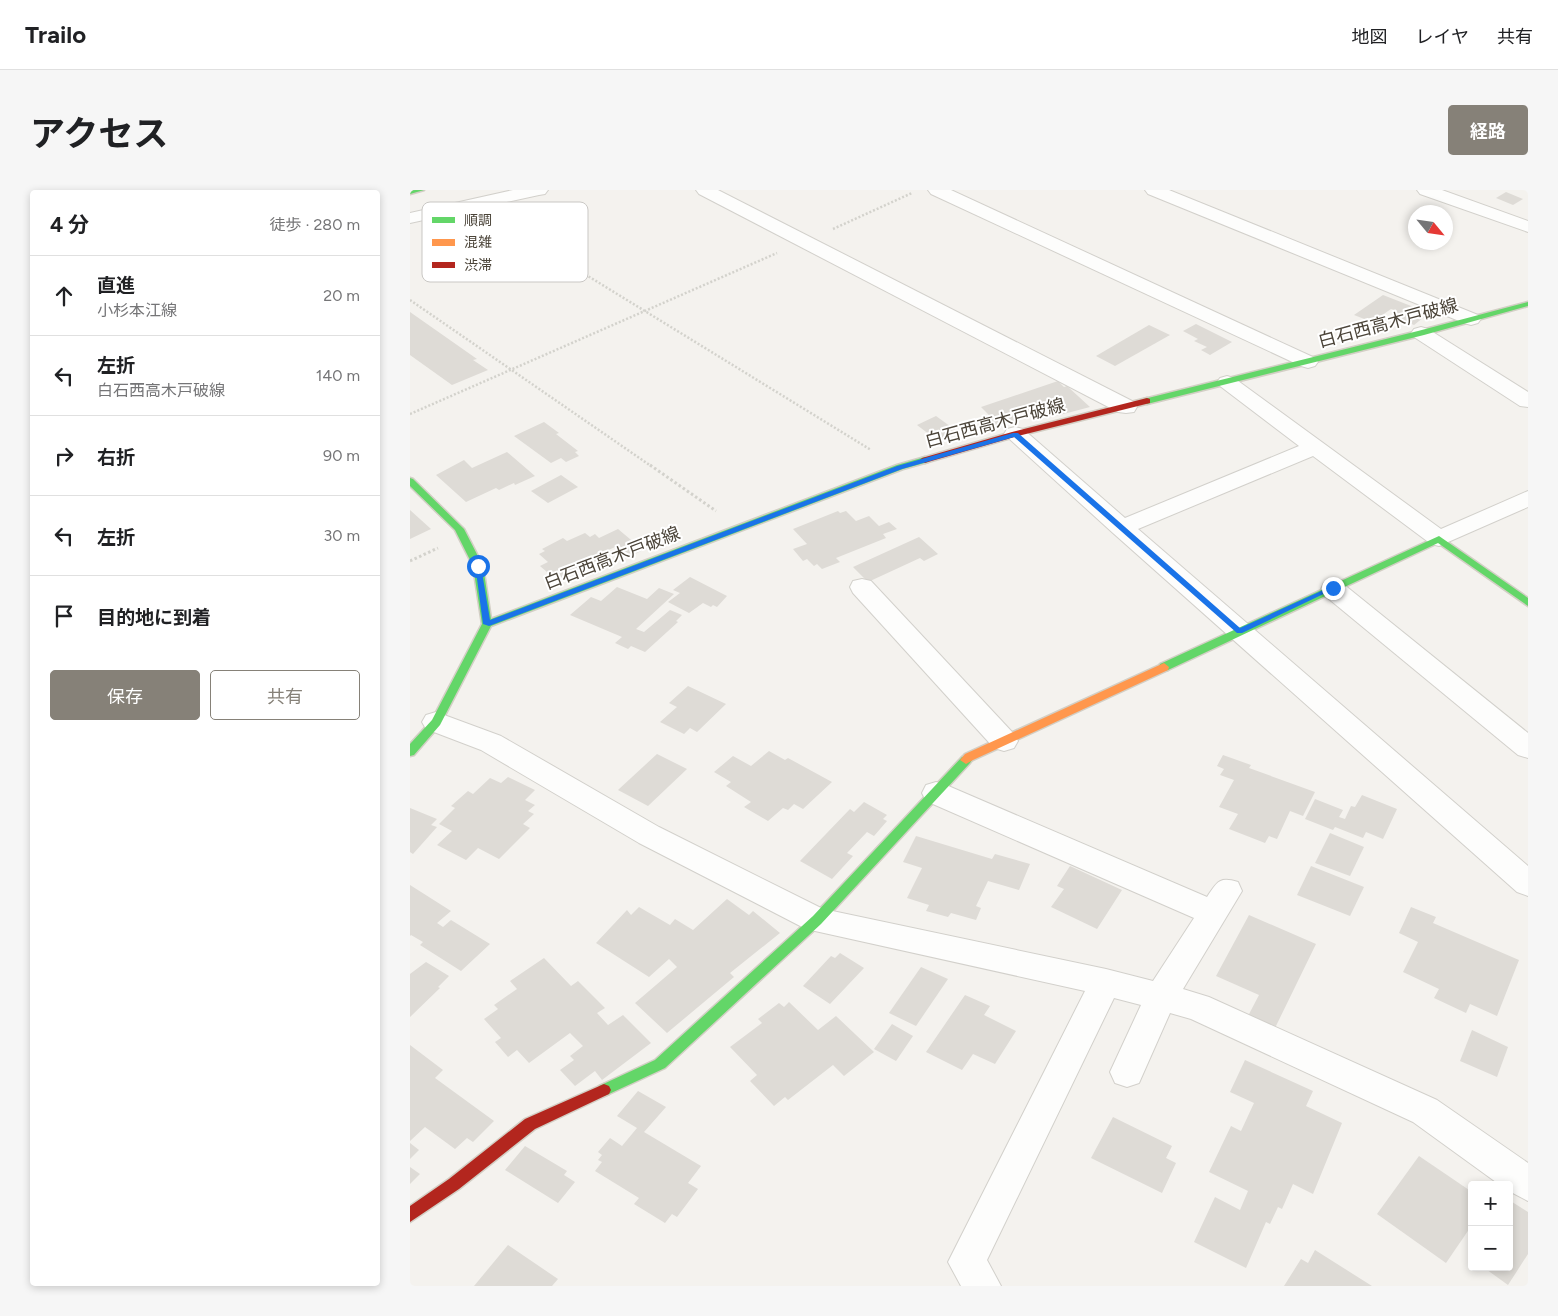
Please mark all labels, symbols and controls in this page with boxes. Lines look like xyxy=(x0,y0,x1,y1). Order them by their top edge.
text: Trailo xyxy=(25,20,86,49)
text: 地図 xyxy=(1352,26,1388,48)
text: レイヤ xyxy=(1416,26,1469,48)
text: 共有 xyxy=(1497,26,1533,48)
button: 経路 xyxy=(1448,105,1528,155)
text: アクセス xyxy=(30,113,168,155)
legend xyxy=(422,202,588,282)
north arrow xyxy=(1408,205,1453,250)
text: 4 分 xyxy=(50,212,89,237)
text: 順調 xyxy=(464,212,492,229)
text: 徒歩 · 280 m xyxy=(269,215,360,234)
text: 混雑 xyxy=(464,234,492,251)
text: 渋滞 xyxy=(464,257,492,274)
text: 直進 xyxy=(97,274,135,297)
icon: ahead xyxy=(50,282,78,310)
text: 20 m xyxy=(323,286,360,305)
street label: 白石西高木戸破線 xyxy=(1316,294,1460,352)
text: 小杉本江線 xyxy=(97,301,177,320)
text: 左折 xyxy=(97,354,135,377)
icon: left xyxy=(50,362,78,390)
text: 140 m xyxy=(316,366,360,385)
text: 白石西高木戸破線 xyxy=(97,381,225,400)
street label: 白石西高木戸破線 xyxy=(923,394,1067,452)
icon: right xyxy=(50,442,78,470)
text: 右折 xyxy=(97,446,135,469)
text: 90 m xyxy=(323,446,360,465)
icon: left xyxy=(50,522,78,550)
street label: 白石西高木戸破線 xyxy=(541,522,683,594)
text: 左折 xyxy=(97,526,135,549)
text: 30 m xyxy=(323,526,360,545)
route start xyxy=(467,555,490,578)
route end xyxy=(1322,577,1345,600)
icon: arrive xyxy=(50,602,78,630)
text: 目的地に到着 xyxy=(97,606,211,629)
button: 保存 xyxy=(50,670,200,720)
button: 共有 xyxy=(210,670,360,720)
map controls xyxy=(1468,1181,1513,1271)
button: + xyxy=(1468,1181,1513,1226)
button: − xyxy=(1468,1226,1513,1271)

